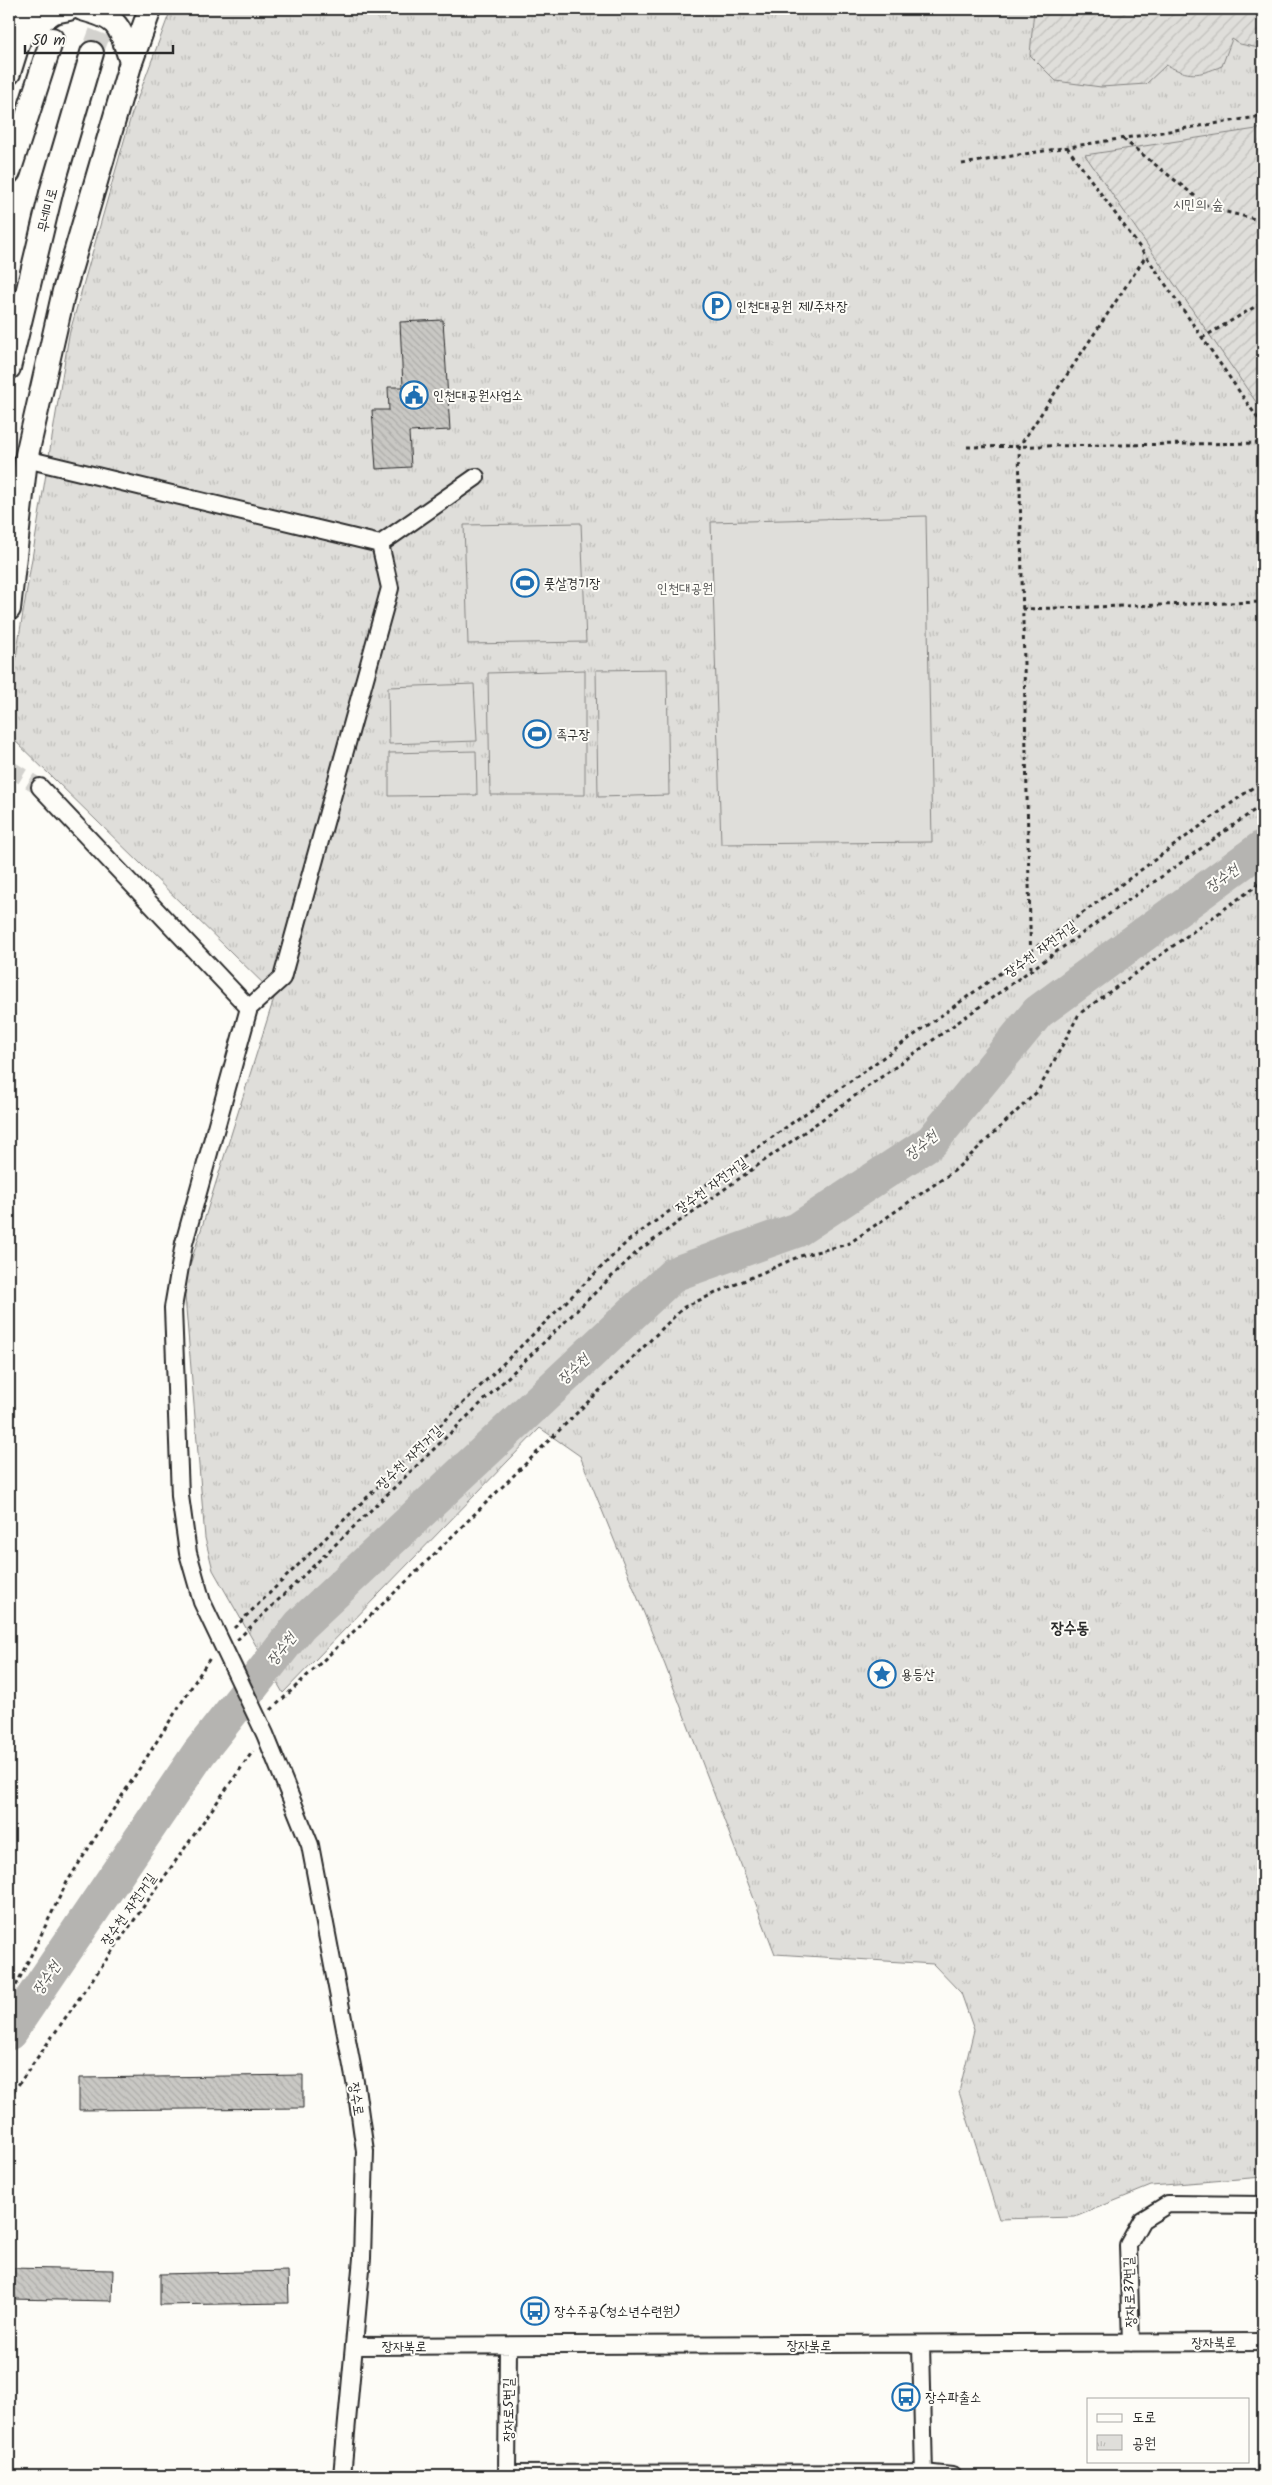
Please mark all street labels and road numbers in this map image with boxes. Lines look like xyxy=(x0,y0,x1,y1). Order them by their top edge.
street label: 무네미로 xyxy=(32,186,64,235)
street label: 장수천 자전거길 xyxy=(1000,916,1082,984)
street label: 장수천 자전거길 xyxy=(671,1152,753,1220)
street label: 장수천 자전거길 xyxy=(372,1420,448,1495)
street label: 장수천 자전거길 xyxy=(96,1868,162,1950)
street label: 장수로 xyxy=(343,2081,370,2118)
street label: 장자로37번길 xyxy=(1118,2255,1142,2328)
street label: 장자북로 xyxy=(1191,2332,1237,2354)
street label: 장자북로 xyxy=(786,2335,832,2357)
street label: 장자북로 xyxy=(381,2336,427,2358)
street label: 장자로5번길 xyxy=(498,2377,520,2442)

